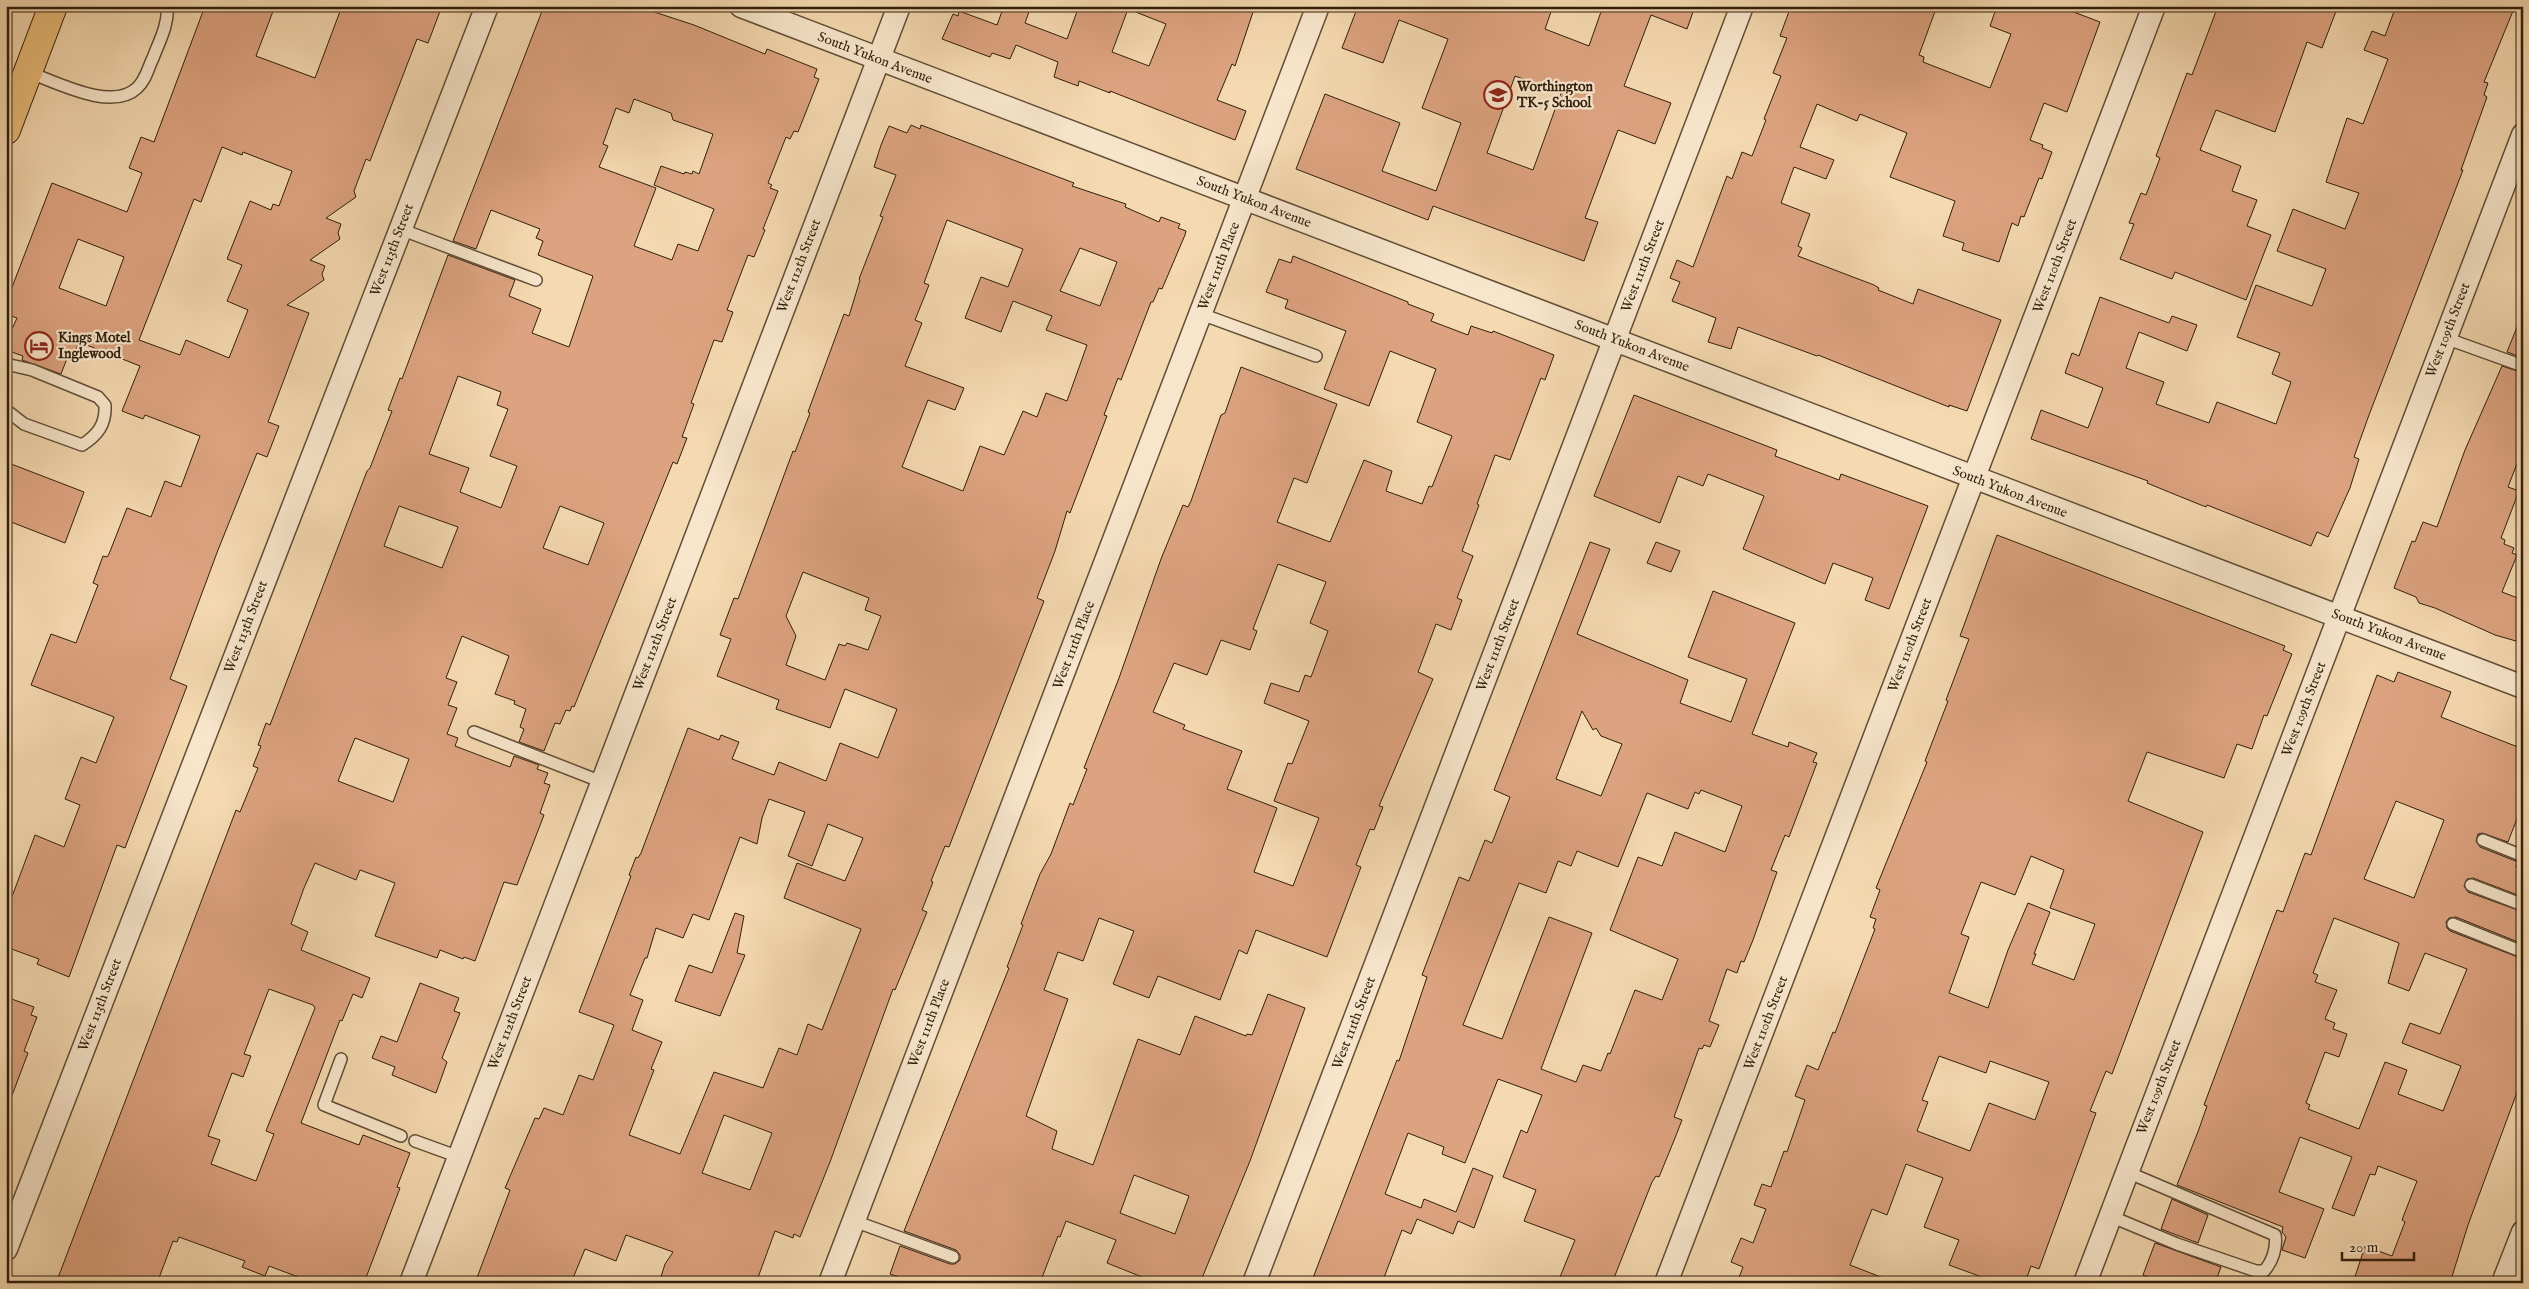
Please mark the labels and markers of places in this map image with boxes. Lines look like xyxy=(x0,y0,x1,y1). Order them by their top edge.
place label: Worthington TK-5 School xyxy=(1516,78,1594,112)
school or university icon: Worthington TK-5 School xyxy=(1483,80,1513,110)
place label: Kings Motel Inglewood xyxy=(58,329,132,363)
hotel icon: Kings Motel Inglewood xyxy=(24,331,54,361)

